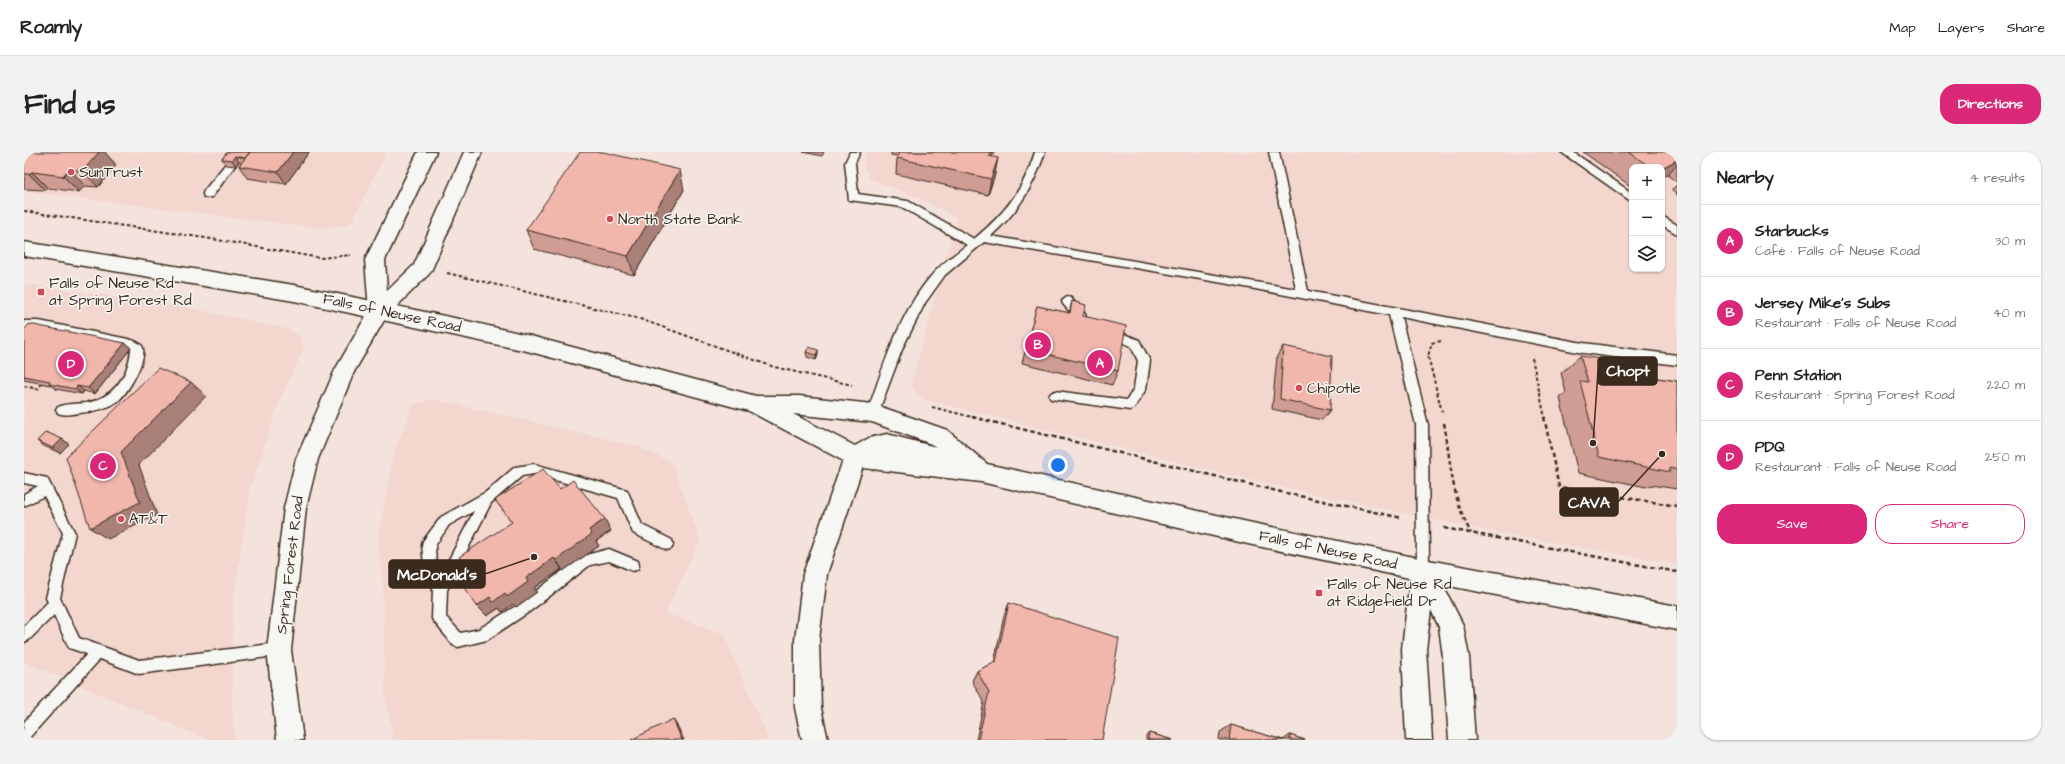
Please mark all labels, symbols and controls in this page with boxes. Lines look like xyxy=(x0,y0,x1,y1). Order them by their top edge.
text: Roamly xyxy=(20,14,82,41)
text: Map xyxy=(1889,18,1916,38)
text: Layers xyxy=(1938,18,1985,38)
text: Share xyxy=(2007,18,2045,38)
button: Directions xyxy=(1940,84,2041,124)
text: Find us xyxy=(24,85,115,124)
place label: SunTrust xyxy=(79,162,143,183)
map controls xyxy=(1629,164,1665,272)
button: + xyxy=(1629,164,1665,200)
text: Nearby xyxy=(1717,166,1774,190)
marker: SunTrust xyxy=(66,167,76,177)
text: 4 results xyxy=(1970,169,2025,187)
button: − xyxy=(1629,200,1665,236)
place label: North State Bank xyxy=(618,209,742,230)
marker: North State Bank xyxy=(605,214,615,224)
text: Starbucks xyxy=(1755,221,1829,242)
text: A xyxy=(1726,232,1734,250)
text: 30 m xyxy=(1995,232,2025,250)
button: layers xyxy=(1629,236,1665,272)
text: Café · Falls of Neuse Road xyxy=(1755,242,1920,260)
place label: Falls of Neuse Rd at Spring Forest Rd xyxy=(49,273,192,312)
marker: Falls of Neuse Rd at Spring Forest Rd xyxy=(36,287,46,297)
street label: Falls of Neuse Road xyxy=(321,288,463,338)
text: Jersey Mike's Subs xyxy=(1755,293,1890,314)
text: B xyxy=(1725,304,1735,322)
text: 40 m xyxy=(1993,304,2025,322)
text: Restaurant · Falls of Neuse Road xyxy=(1755,314,1956,332)
pin: B xyxy=(1025,330,1051,360)
pin: A xyxy=(1087,348,1113,378)
pin: D xyxy=(58,349,84,379)
callout: Chopt xyxy=(1598,357,1657,385)
text: Chopt xyxy=(1606,360,1650,382)
text: Penn Station xyxy=(1755,365,1841,386)
text: C xyxy=(1725,376,1735,394)
text: 220 m xyxy=(1987,376,2025,394)
place label: Chipotle xyxy=(1307,378,1361,399)
marker: Chipotle xyxy=(1294,383,1304,393)
text: Restaurant · Spring Forest Road xyxy=(1755,386,1955,404)
text: PDQ xyxy=(1755,437,1785,458)
text: D xyxy=(1726,448,1734,466)
text: 250 m xyxy=(1985,448,2025,466)
pin: C xyxy=(90,451,116,481)
your location xyxy=(1048,455,1068,475)
text: Restaurant · Falls of Neuse Road xyxy=(1755,458,1956,476)
callout: CAVA xyxy=(1560,488,1618,516)
text: CAVA xyxy=(1568,492,1611,514)
street label: Spring Forest Road xyxy=(271,494,310,635)
button: Save xyxy=(1717,504,1867,544)
button: Share xyxy=(1875,504,2025,544)
place label: AT&T xyxy=(129,509,168,530)
marker: AT&T xyxy=(116,514,126,524)
street label: Falls of Neuse Road xyxy=(1257,525,1399,575)
callout: McDonald's xyxy=(389,560,485,588)
text: McDonald's xyxy=(397,564,477,586)
place label: Falls of Neuse Rd at Ridgefield Dr xyxy=(1327,574,1452,613)
marker: Falls of Neuse Rd at Ridgefield Dr xyxy=(1314,588,1324,598)

